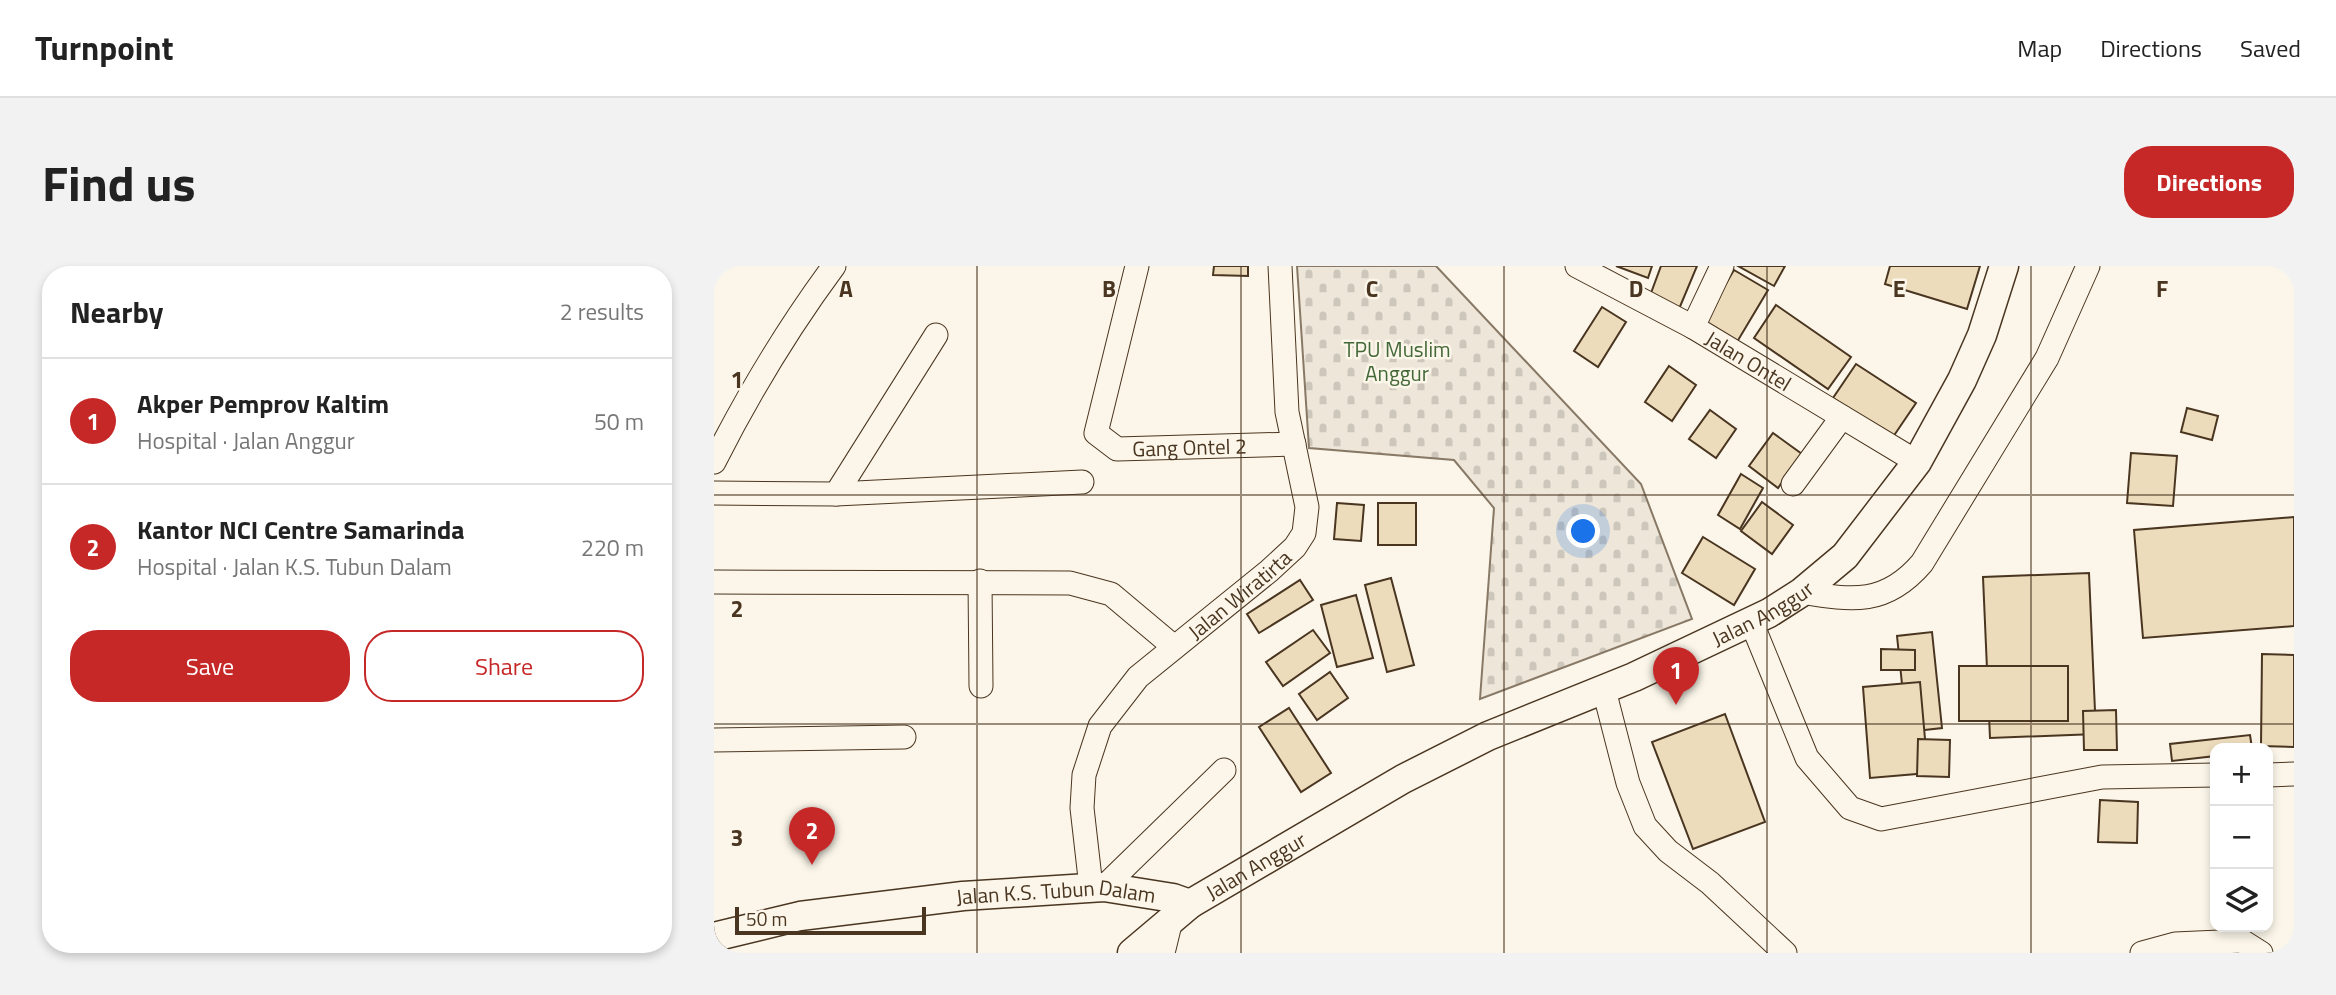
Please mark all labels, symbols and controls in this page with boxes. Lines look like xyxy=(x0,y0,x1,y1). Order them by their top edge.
text: Turnpoint xyxy=(35,23,174,73)
text: Map xyxy=(2017,30,2062,66)
text: Directions xyxy=(2100,30,2202,66)
text: Saved xyxy=(2240,30,2301,66)
text: Find us xyxy=(42,145,196,220)
button: Directions xyxy=(2124,146,2294,218)
text: A xyxy=(839,271,853,306)
text: B xyxy=(1102,271,1116,306)
text: C xyxy=(1366,271,1378,306)
text: D xyxy=(1629,271,1643,306)
text: E xyxy=(1893,271,1905,306)
text: F xyxy=(2156,271,2168,306)
text: Nearby xyxy=(70,289,163,335)
text: 2 results xyxy=(560,294,644,329)
street label: Jalan Ontel xyxy=(1699,322,1798,399)
park label: TPU Muslim Anggur xyxy=(1343,333,1451,389)
text: 1 xyxy=(731,362,743,397)
text: Akper Pemprov Kaltim xyxy=(137,384,389,423)
text: 1 xyxy=(87,404,99,439)
text: 50 m xyxy=(594,404,644,439)
text: Hospital · Jalan Anggur xyxy=(137,423,355,458)
street label: Gang Ontel 2 xyxy=(1132,429,1247,465)
text: Kantor NCI Centre Samarinda xyxy=(137,510,464,549)
your location xyxy=(1566,514,1600,548)
text: 2 xyxy=(87,530,99,565)
text: 220 m xyxy=(581,530,644,565)
street label: Jalan Wiratirta xyxy=(1181,542,1299,647)
text: Hospital · Jalan K.S. Tubun Dalam xyxy=(137,549,452,584)
street label: Jalan Anggur xyxy=(1706,573,1821,654)
text: 2 xyxy=(731,591,743,626)
button: Save xyxy=(70,630,350,702)
button: Share xyxy=(364,630,644,702)
pin: 1 xyxy=(1653,647,1699,705)
map controls xyxy=(2210,743,2273,932)
button: + xyxy=(2210,743,2273,806)
button: − xyxy=(2210,806,2273,869)
pin: 2 xyxy=(789,807,835,865)
text: 3 xyxy=(731,820,743,855)
street label: Jalan Anggur xyxy=(1199,823,1312,908)
button: layers xyxy=(2210,869,2273,932)
street label: Jalan K.S. Tubun Dalam xyxy=(954,870,1158,913)
scale bar xyxy=(735,904,926,936)
text: 50 m xyxy=(746,904,787,933)

